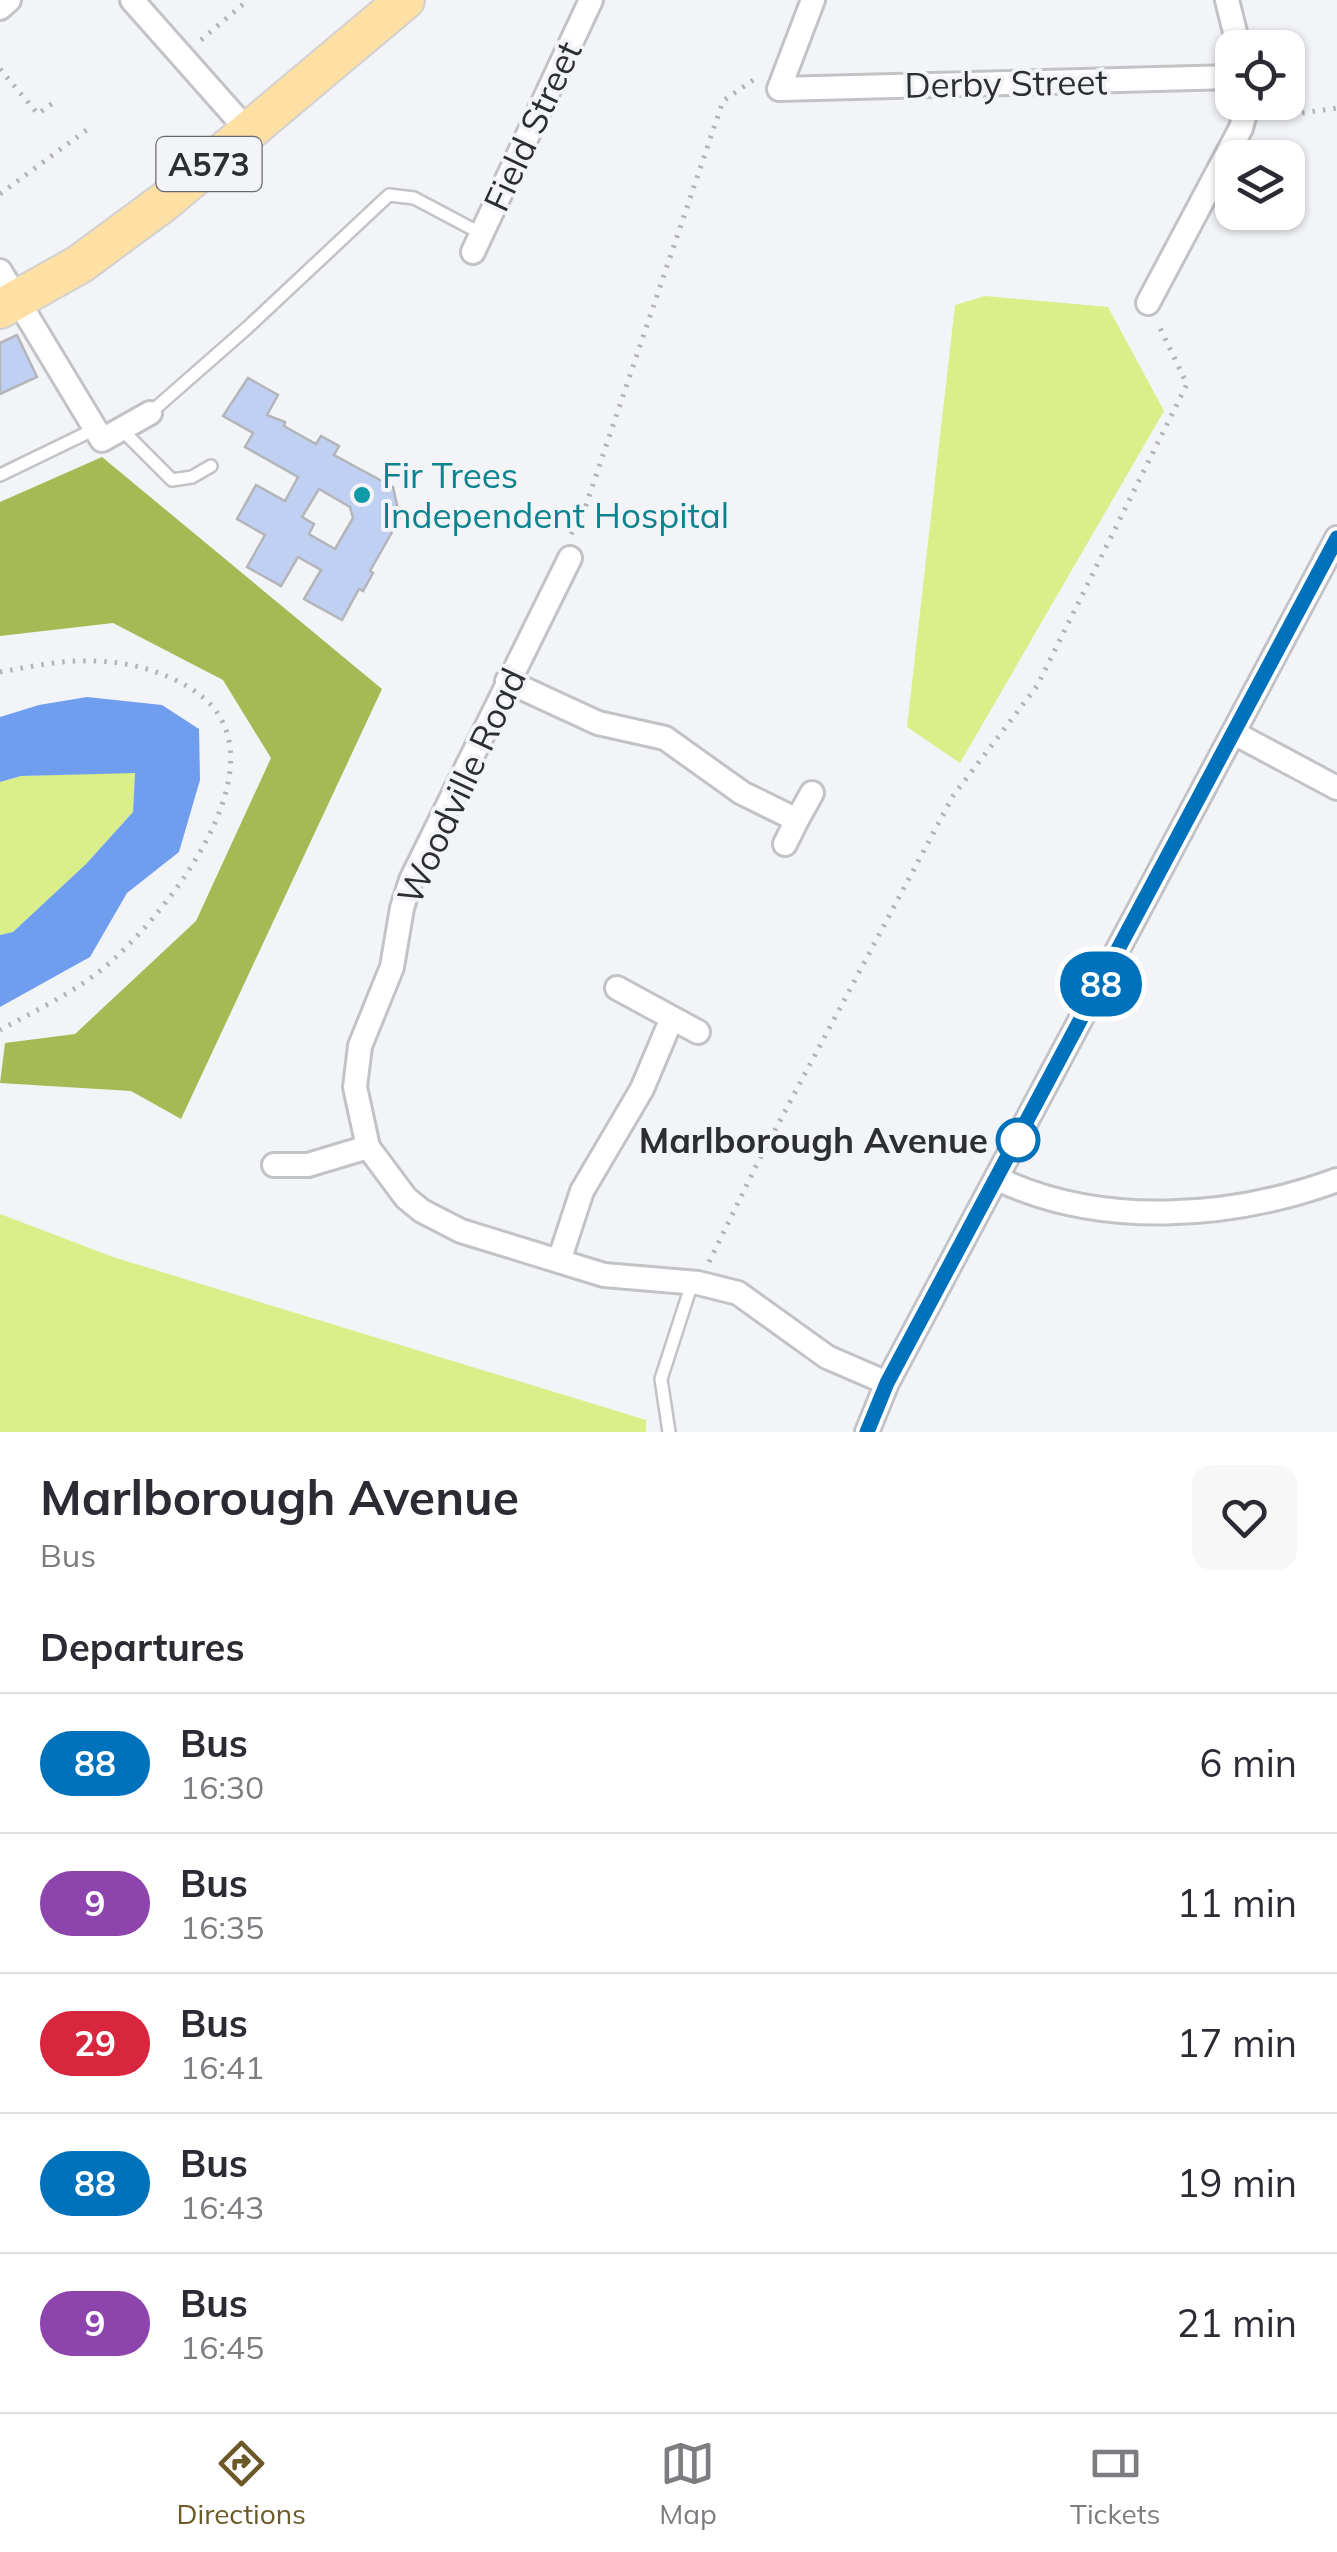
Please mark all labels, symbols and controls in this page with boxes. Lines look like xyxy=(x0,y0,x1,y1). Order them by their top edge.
map controls xyxy=(1215,30,1305,230)
button: locate xyxy=(1215,30,1305,120)
street label: Field Street xyxy=(474,34,590,218)
street label: Derby Street xyxy=(904,59,1108,107)
road number: A573 xyxy=(156,137,262,191)
button: layers xyxy=(1215,140,1305,230)
place label: Fir Trees Independent Hospital xyxy=(382,453,729,537)
marker: Fir Trees Independent Hospital xyxy=(351,484,373,506)
street label: Woodville Road xyxy=(387,661,535,911)
line badge: 88 xyxy=(1056,952,1146,1016)
text: 88 xyxy=(1080,962,1122,1006)
place label: Marlborough Avenue xyxy=(639,1118,988,1162)
marker: Marlborough Avenue xyxy=(997,1119,1039,1161)
button: heart xyxy=(1192,1465,1297,1570)
text: Marlborough Avenue xyxy=(40,1467,519,1527)
text: Bus xyxy=(40,1535,96,1575)
text: Departures xyxy=(40,1623,244,1671)
text: Bus xyxy=(180,1719,248,1767)
text: 6 min xyxy=(1200,1739,1297,1787)
text: 88 xyxy=(74,1741,116,1785)
text: 16:30 xyxy=(180,1767,264,1807)
text: Bus xyxy=(180,1859,248,1907)
text: 11 min xyxy=(1177,1879,1297,1927)
text: 9 xyxy=(84,1881,106,1925)
text: 16:35 xyxy=(180,1907,264,1947)
text: Bus xyxy=(180,1999,248,2047)
text: 17 min xyxy=(1177,2019,1297,2067)
text: 29 xyxy=(74,2021,116,2065)
text: 16:41 xyxy=(180,2047,264,2087)
text: Bus xyxy=(180,2139,248,2187)
text: 19 min xyxy=(1177,2159,1297,2207)
text: 88 xyxy=(74,2161,116,2205)
text: 16:43 xyxy=(180,2187,264,2227)
text: Bus xyxy=(180,2279,248,2327)
text: 21 min xyxy=(1177,2299,1297,2347)
text: 9 xyxy=(84,2301,106,2345)
text: 16:45 xyxy=(180,2327,264,2367)
tab: Directions xyxy=(177,2436,306,2531)
tab: Map xyxy=(659,2436,717,2531)
tab: Tickets xyxy=(1070,2436,1160,2531)

